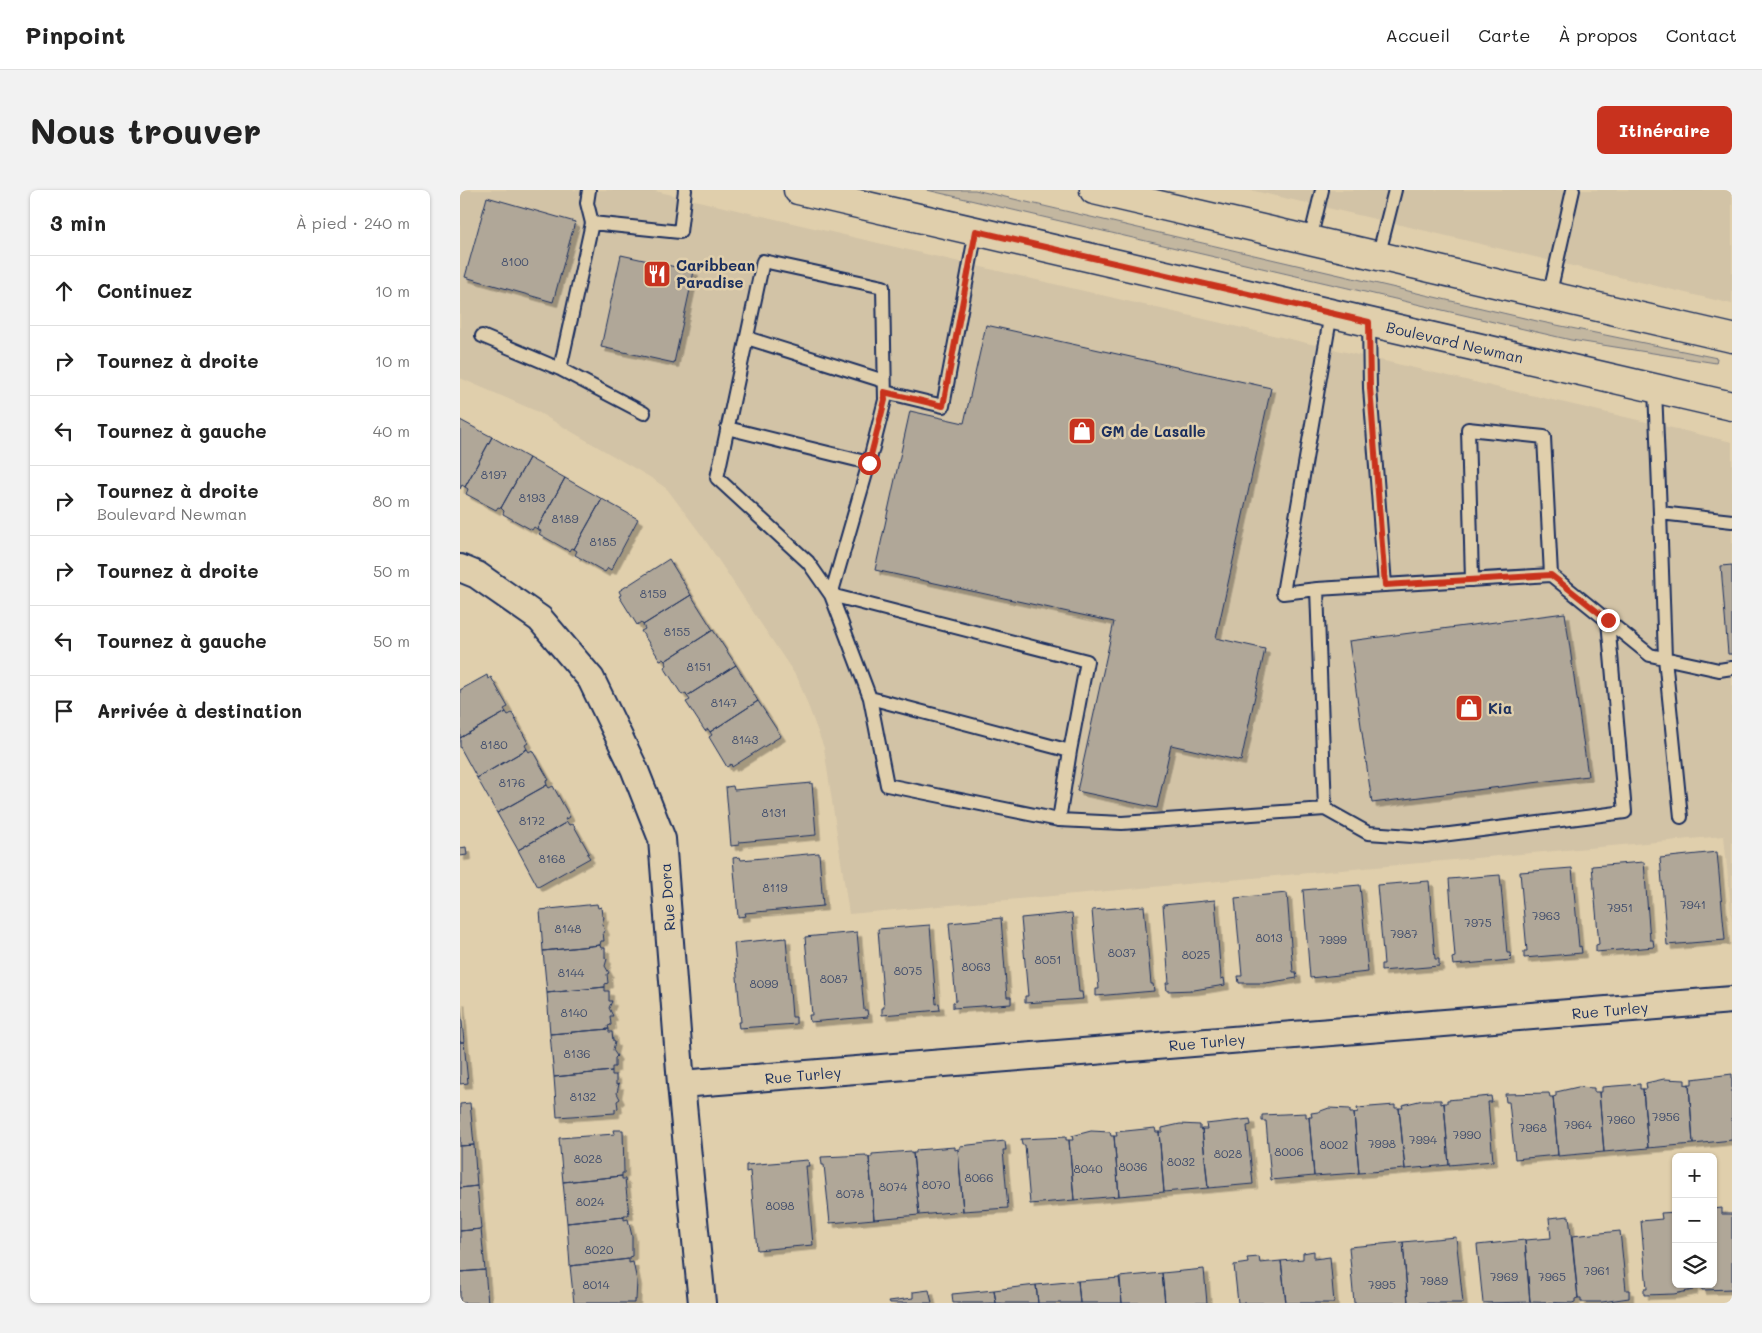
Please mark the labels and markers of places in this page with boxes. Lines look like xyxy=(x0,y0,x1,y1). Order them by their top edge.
place label: Caribbean Paradise xyxy=(676,255,755,292)
restaurant icon: Caribbean Paradise xyxy=(642,259,672,289)
shop icon: GM de Lasalle xyxy=(1067,416,1097,446)
place label: GM de Lasalle xyxy=(1101,421,1206,441)
shop icon: Kia xyxy=(1454,693,1484,723)
place label: Kia xyxy=(1488,698,1512,718)

